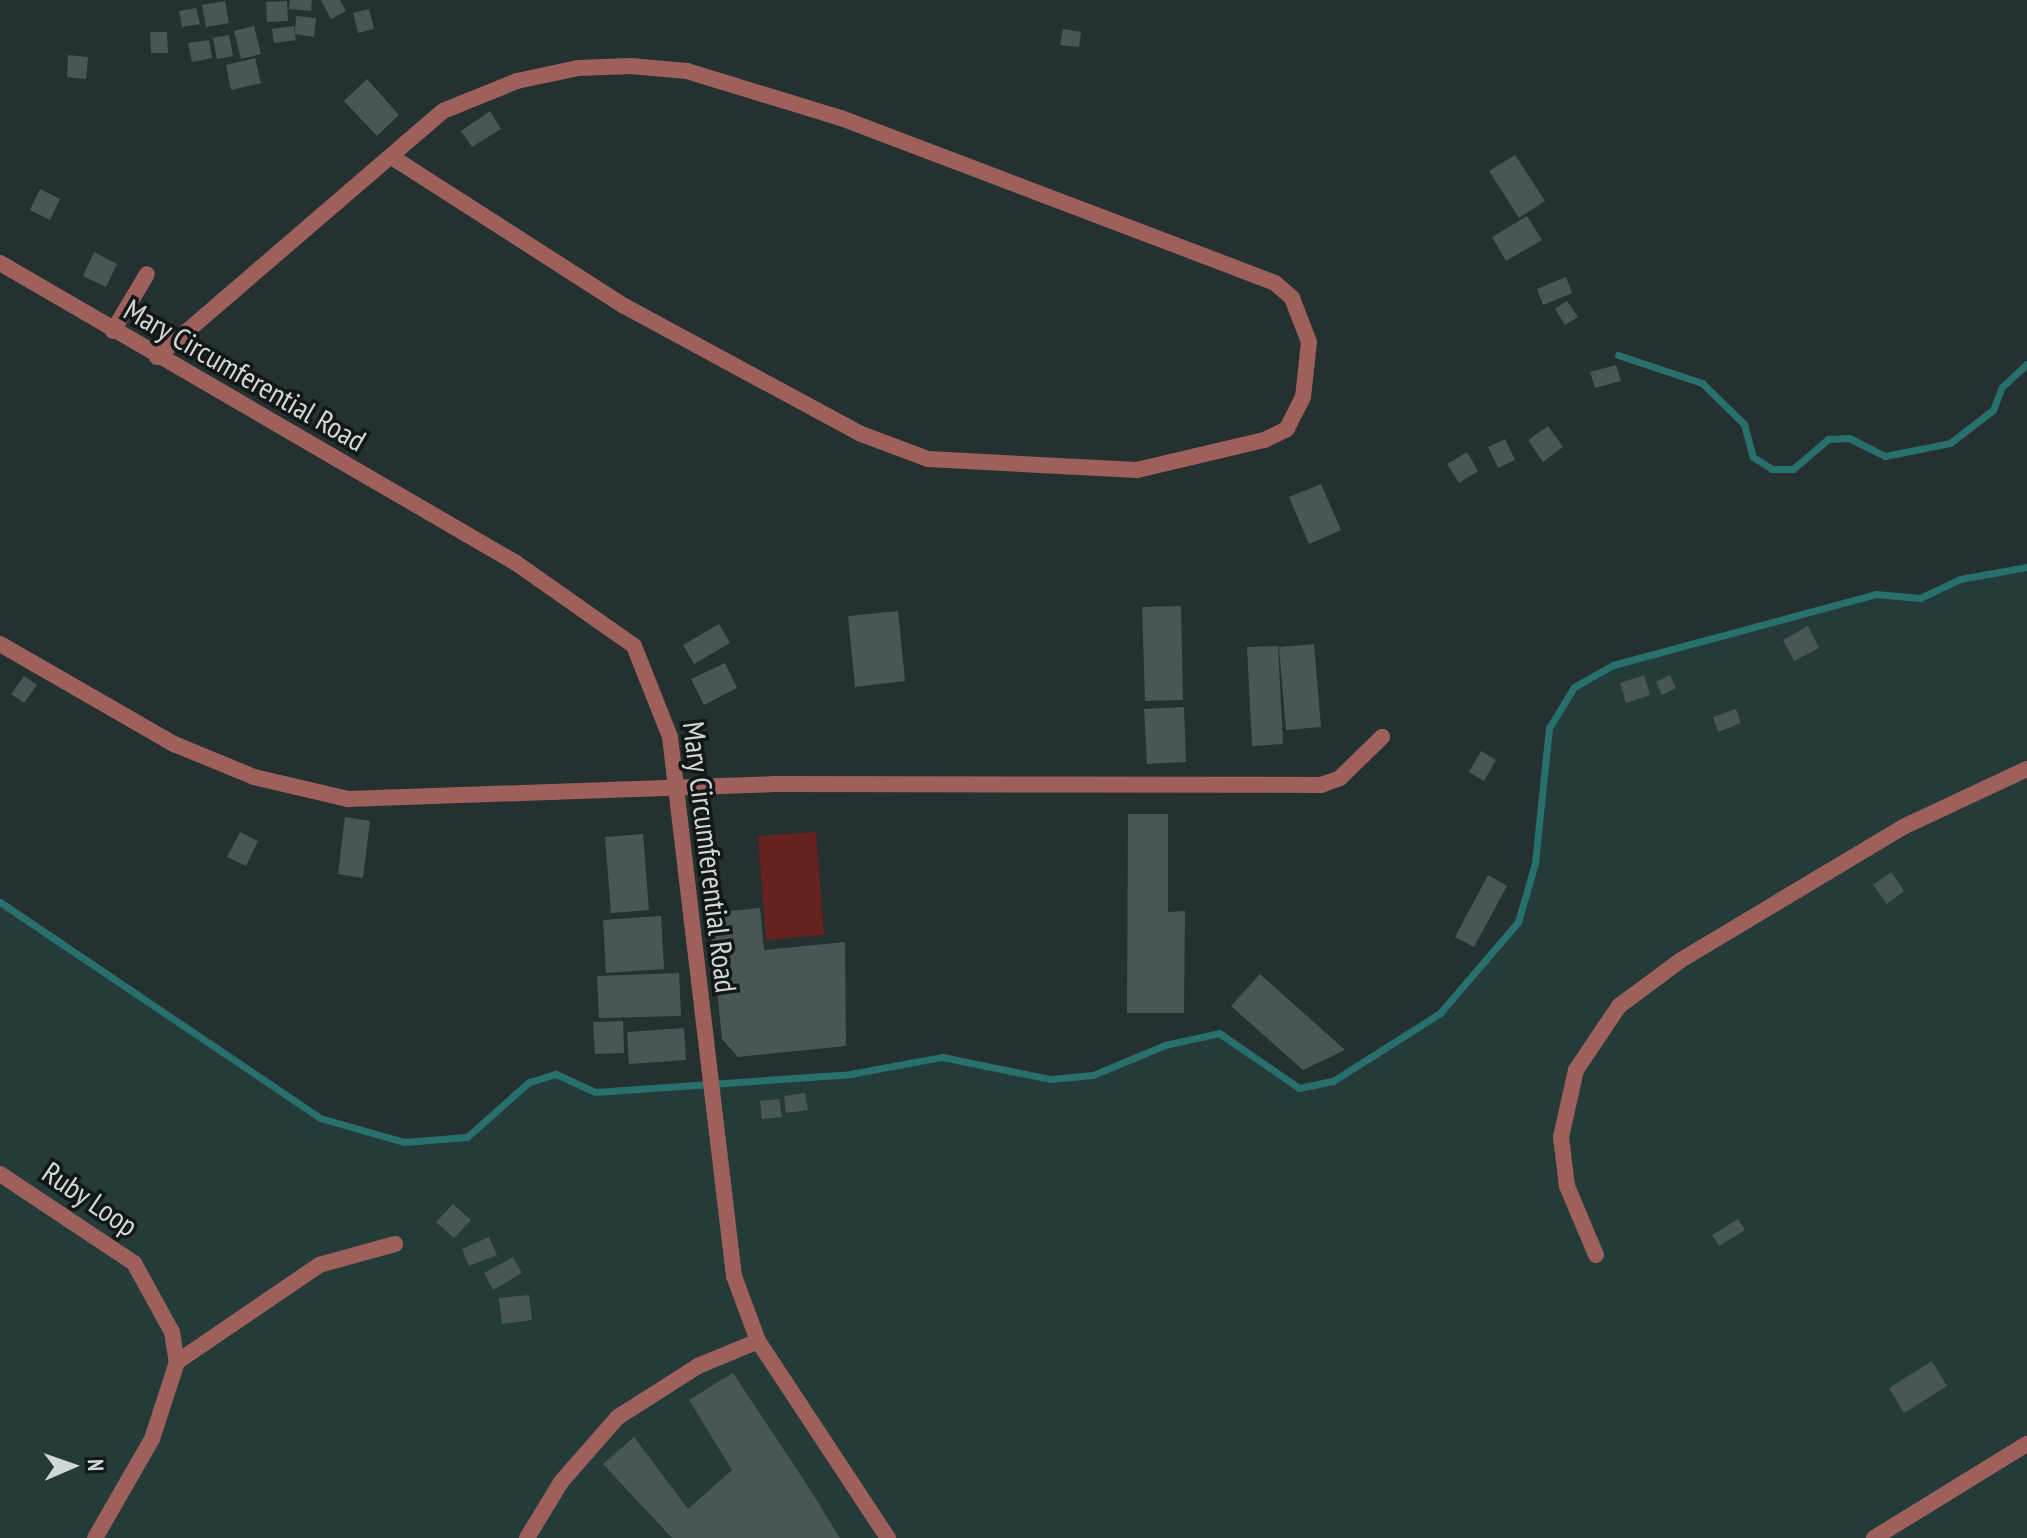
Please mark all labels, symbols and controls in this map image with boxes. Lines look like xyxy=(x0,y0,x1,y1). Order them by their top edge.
street label: Mary Circumferential Road xyxy=(118,291,372,459)
street label: Mary Circumferential Road xyxy=(675,719,745,995)
street label: Ruby Loop xyxy=(35,1154,145,1244)
north arrow xyxy=(32,1426,112,1506)
text: N xyxy=(82,1459,110,1472)

